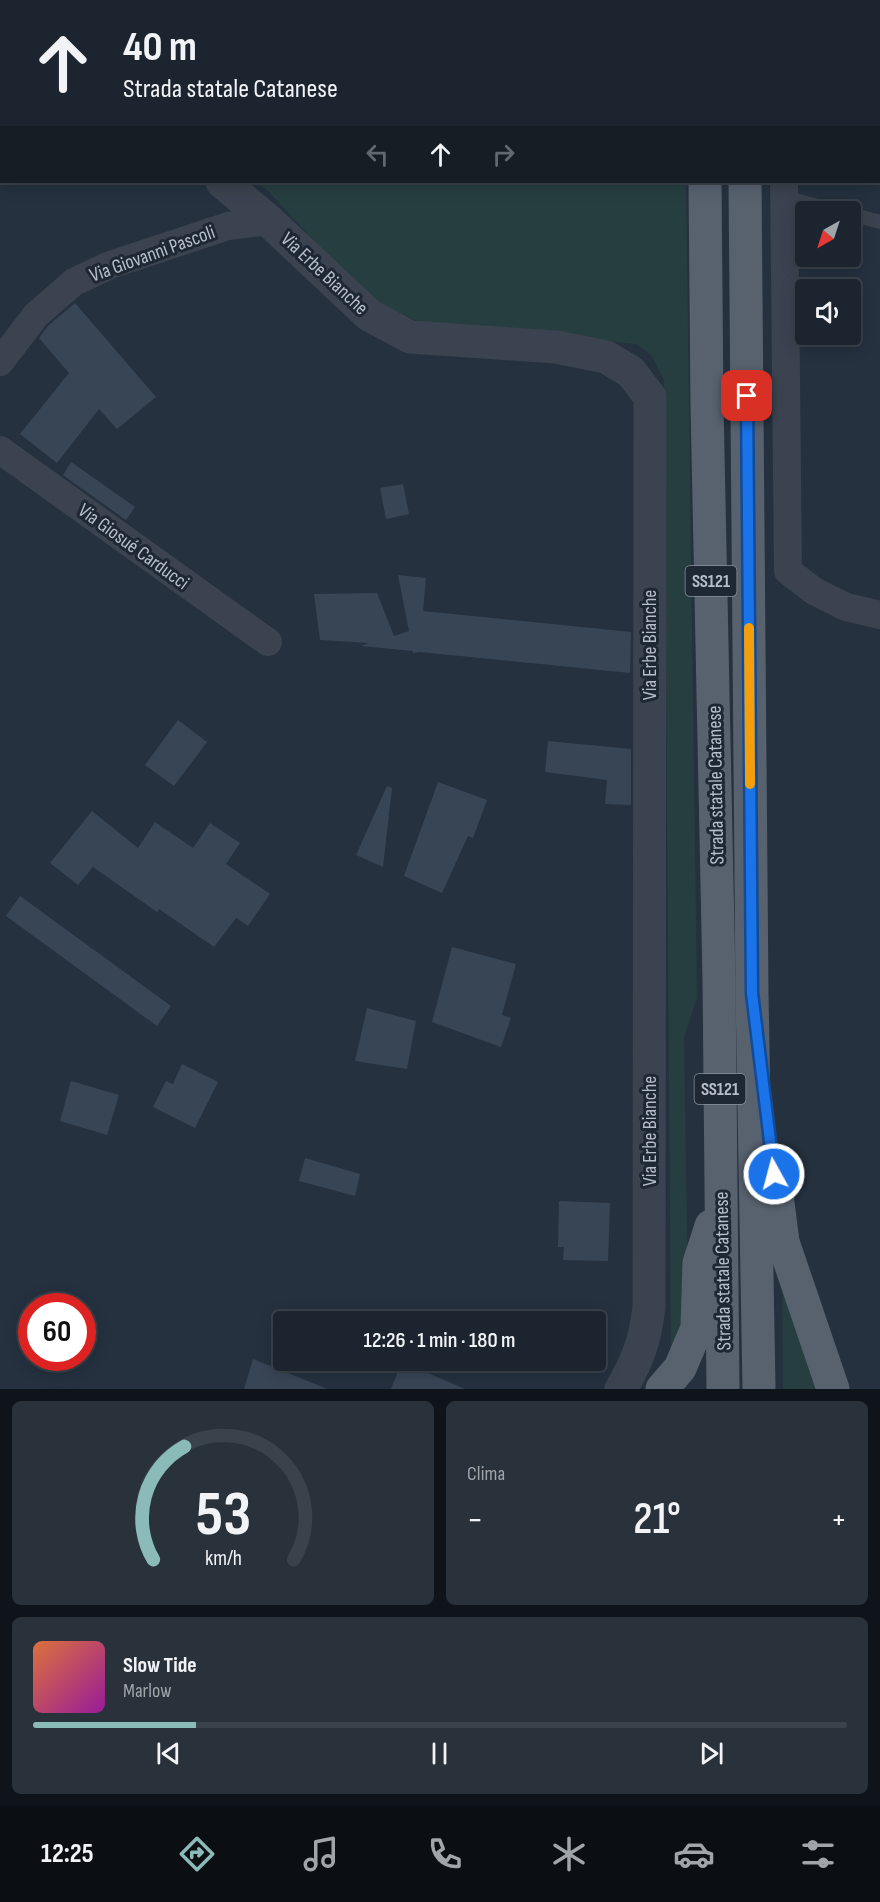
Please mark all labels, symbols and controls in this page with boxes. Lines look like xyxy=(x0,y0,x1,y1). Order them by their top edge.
text: 40 m xyxy=(123,22,197,73)
icon: ahead xyxy=(24,24,102,102)
text: Strada statale Catanese xyxy=(123,73,338,105)
icon: left xyxy=(361,138,394,171)
icon: ahead xyxy=(424,138,457,171)
icon: right xyxy=(487,138,520,171)
north arrow xyxy=(795,201,861,267)
map controls xyxy=(795,201,861,345)
street label: Via Giovanni Pascoli xyxy=(86,220,218,288)
street label: Via Erbe Bianche xyxy=(276,227,373,320)
button: sound xyxy=(795,279,861,345)
pin xyxy=(721,370,772,421)
icon: arrive xyxy=(730,379,763,412)
street label: Via Giosué Carducci xyxy=(73,499,194,595)
road number: SS121 xyxy=(686,566,736,596)
street label: Via Erbe Bianche xyxy=(638,590,662,700)
street label: Strada statale Catanese xyxy=(703,705,729,865)
road number: SS121 xyxy=(694,1074,746,1104)
street label: Via Erbe Bianche xyxy=(638,1076,662,1186)
position arrow xyxy=(742,1142,806,1206)
street label: Strada statale Catanese xyxy=(710,1191,736,1351)
speed limit sign: 60 xyxy=(18,1293,96,1371)
text: 12:26 · 1 min · 180 m xyxy=(364,1327,515,1354)
text: Clima xyxy=(467,1462,505,1486)
text: 53 xyxy=(195,1478,251,1553)
text: 21° xyxy=(633,1492,681,1547)
text: − xyxy=(467,1500,483,1540)
text: + xyxy=(831,1500,847,1540)
text: km/h xyxy=(204,1546,242,1571)
text: Slow Tide xyxy=(123,1652,197,1679)
text: Marlow xyxy=(123,1679,171,1703)
icon: previous xyxy=(152,1737,185,1770)
icon: pause xyxy=(423,1737,456,1770)
icon: next xyxy=(695,1737,728,1770)
icon: directions xyxy=(176,1833,218,1875)
icon: music xyxy=(300,1833,342,1875)
icon: phone xyxy=(424,1833,466,1875)
icon: climate xyxy=(548,1833,590,1875)
icon: car xyxy=(673,1833,715,1875)
icon: filters xyxy=(797,1833,839,1875)
text: 12:25 xyxy=(41,1838,94,1870)

